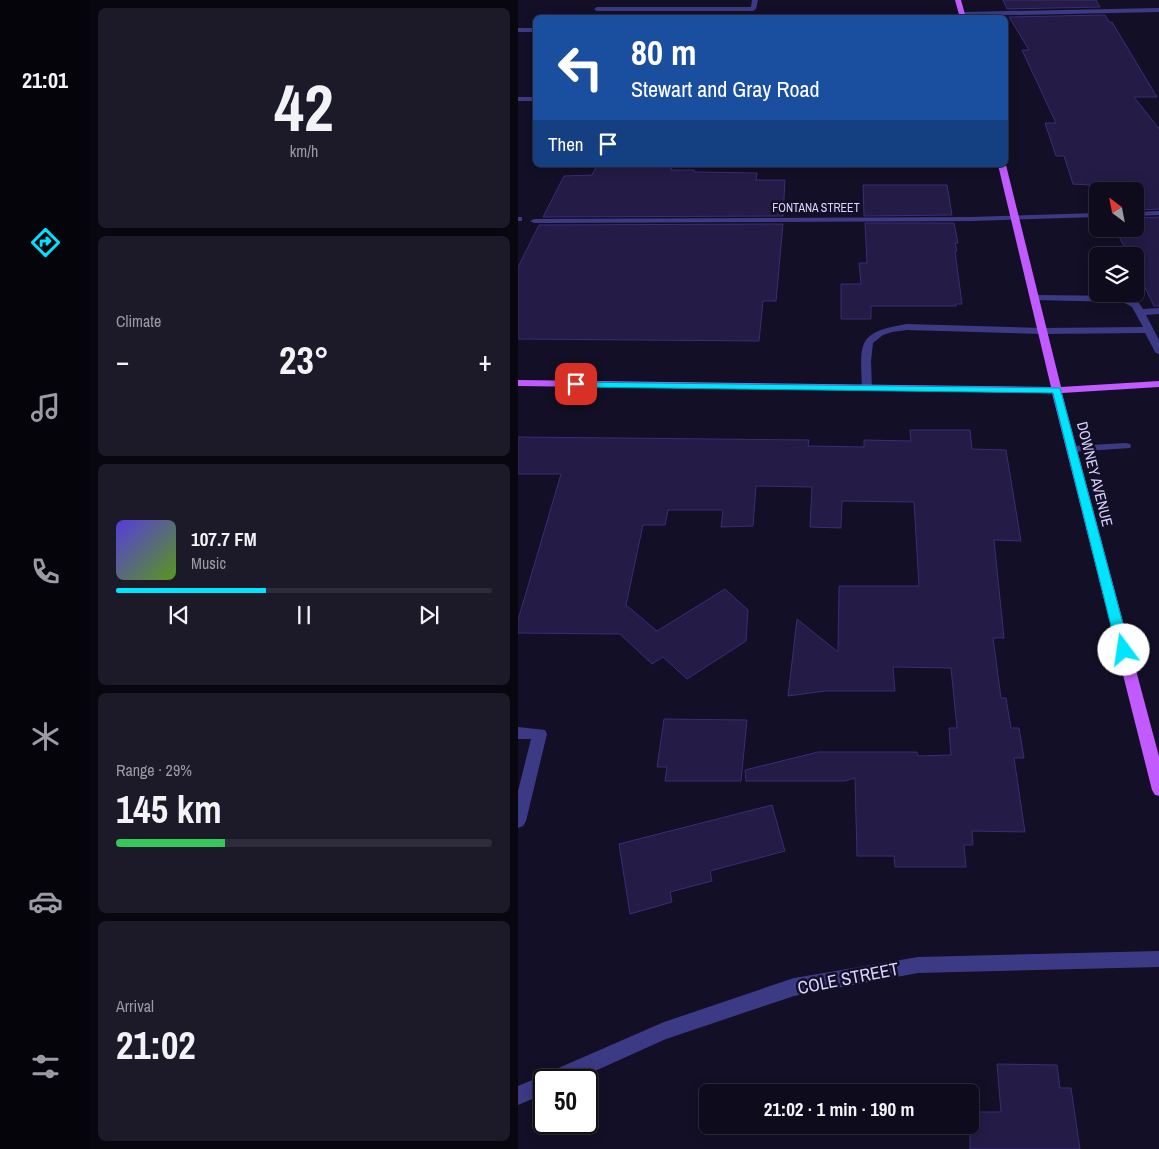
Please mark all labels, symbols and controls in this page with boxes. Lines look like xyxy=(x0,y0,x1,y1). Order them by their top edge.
text: 80 m xyxy=(631,29,696,76)
icon: left xyxy=(548,35,613,100)
text: 42 xyxy=(274,64,334,151)
text: 21:01 xyxy=(22,65,68,95)
text: Stewart and Gray Road xyxy=(631,74,820,104)
icon: arrive xyxy=(594,130,622,158)
text: Then xyxy=(548,131,584,157)
text: km/h xyxy=(290,140,318,162)
north arrow xyxy=(1089,182,1144,238)
map controls xyxy=(1089,182,1144,302)
street label: FONTANA STREET xyxy=(772,200,860,216)
icon: directions xyxy=(28,225,63,260)
button: layers xyxy=(1089,247,1144,302)
text: Climate xyxy=(116,310,161,332)
text: 23° xyxy=(279,335,329,386)
text: − xyxy=(116,342,129,380)
text: + xyxy=(479,342,492,380)
pin xyxy=(555,363,597,405)
icon: arrive xyxy=(562,370,590,398)
icon: music xyxy=(28,390,63,425)
street label: DOWNEY AVENUE xyxy=(1072,419,1118,529)
text: 107.7 FM xyxy=(191,526,257,552)
text: Music xyxy=(191,552,226,574)
icon: phone xyxy=(28,554,63,589)
icon: previous xyxy=(165,601,193,629)
icon: pause xyxy=(290,601,318,629)
icon: next xyxy=(415,601,443,629)
position arrow xyxy=(1097,623,1149,675)
icon: climate xyxy=(28,719,63,754)
text: Range · 29% xyxy=(116,759,192,781)
text: 145 km xyxy=(116,784,222,835)
icon: car xyxy=(28,884,63,919)
street label: COLE STREET xyxy=(795,956,901,1000)
text: Arrival xyxy=(116,995,154,1017)
text: 21:02 xyxy=(116,1020,196,1071)
icon: filters xyxy=(28,1049,63,1084)
speed limit sign: 50 xyxy=(533,1069,598,1134)
text: 21:02 · 1 min · 190 m xyxy=(764,1096,914,1122)

